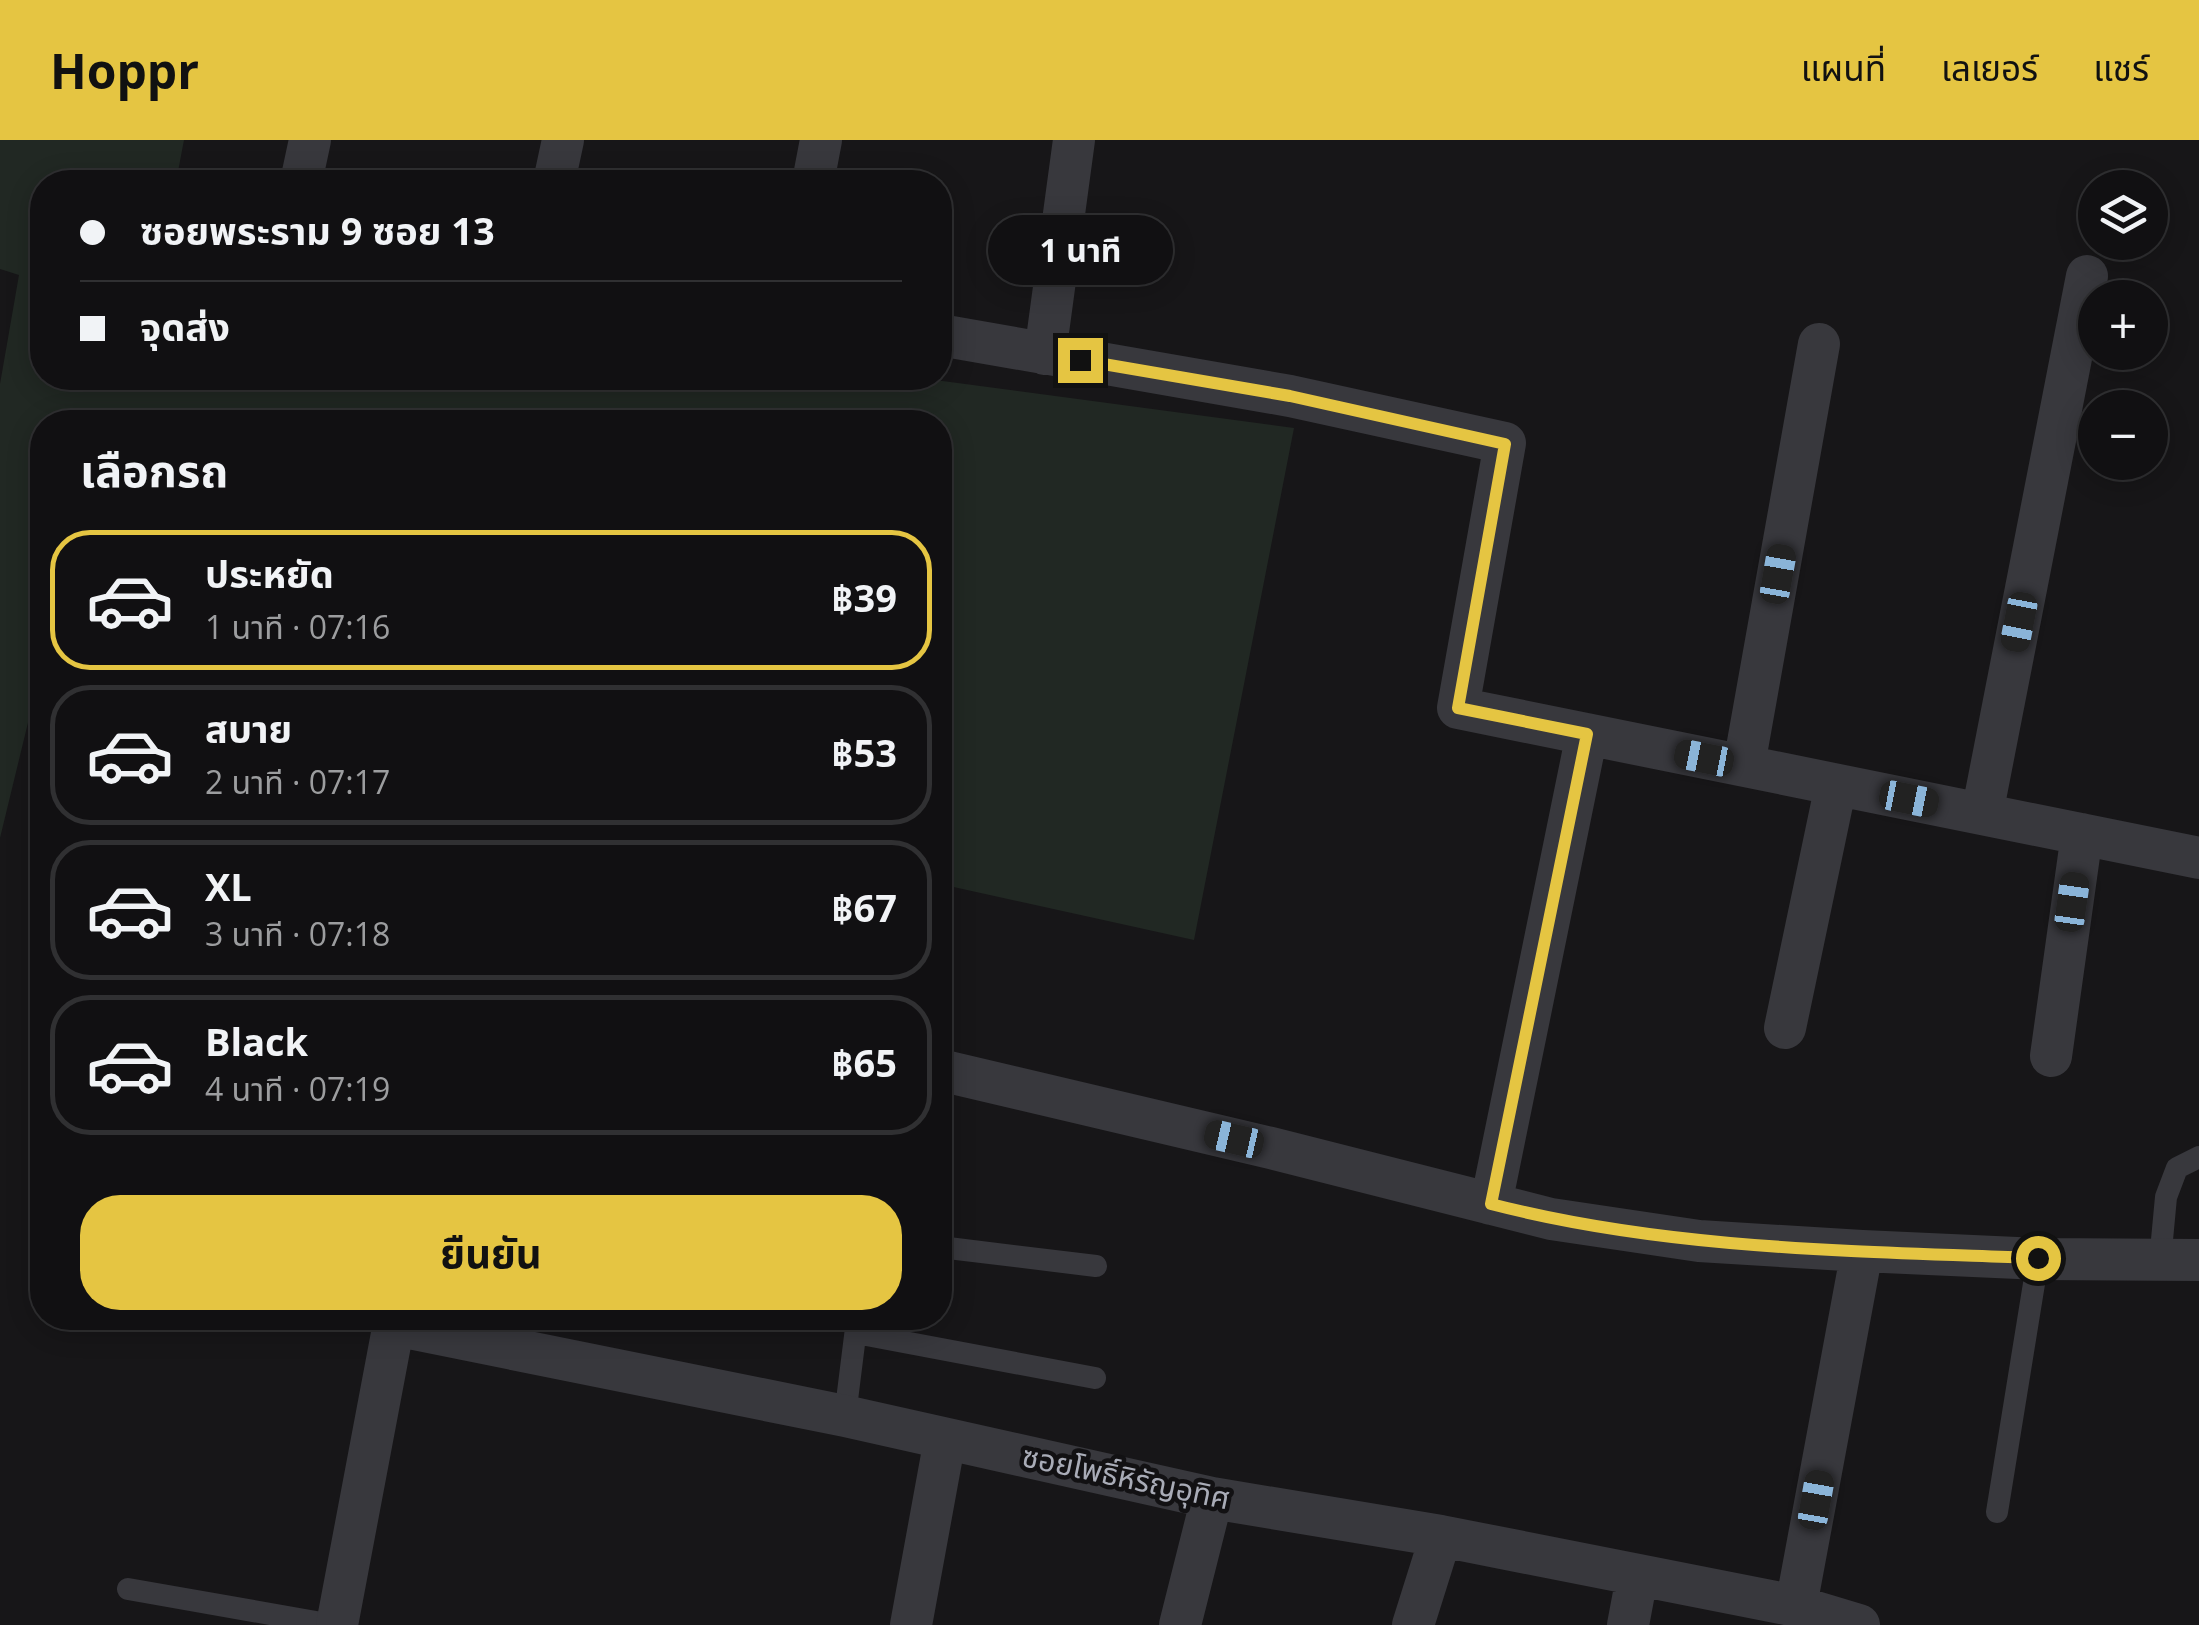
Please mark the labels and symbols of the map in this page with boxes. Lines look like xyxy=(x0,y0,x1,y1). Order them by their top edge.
callout: 1 นาที xyxy=(988,215,1172,285)
route end xyxy=(1058,338,1103,383)
car xyxy=(1758,542,1798,606)
car xyxy=(1999,590,2039,654)
car xyxy=(1672,738,1736,778)
car xyxy=(1877,779,1941,819)
car xyxy=(2053,870,2091,934)
car xyxy=(1201,1118,1267,1160)
route start xyxy=(2016,1236,2061,1281)
street label: ซอยโพธิ์หิรัญอุทิศ xyxy=(1019,1435,1234,1519)
car xyxy=(1796,1468,1836,1532)

